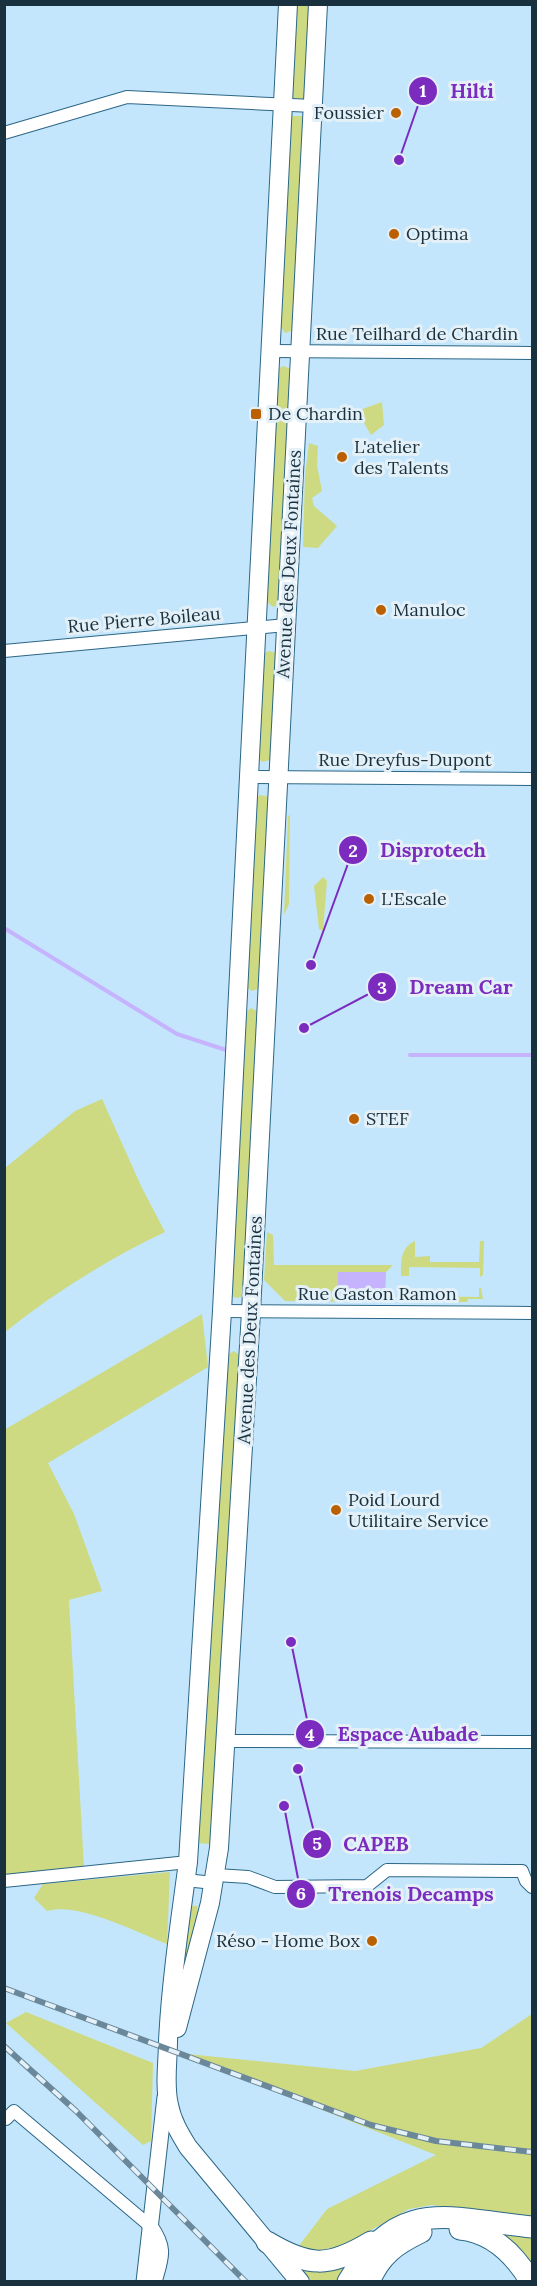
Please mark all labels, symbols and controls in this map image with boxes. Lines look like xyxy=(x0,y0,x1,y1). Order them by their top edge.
callout: Hilti xyxy=(408,72,506,110)
text: Hilti xyxy=(450,78,494,103)
text: 1 xyxy=(419,79,427,102)
place label: Foussier xyxy=(314,101,384,124)
marker: Foussier xyxy=(389,106,403,120)
place label: Optima xyxy=(406,222,468,245)
marker: Optima xyxy=(387,227,401,241)
street label: Rue Teilhard de Chardin xyxy=(316,322,518,345)
place label: De Chardin xyxy=(268,402,363,425)
marker: De Chardin xyxy=(249,407,263,421)
place label: L'atelier des Talents xyxy=(354,435,449,479)
street label: Avenue des Deux Fontaines xyxy=(271,449,306,680)
marker: L'atelier des Talents xyxy=(335,450,349,464)
place label: Manuloc xyxy=(393,598,466,621)
street label: Rue Pierre Boileau xyxy=(66,601,222,638)
marker: Manuloc xyxy=(374,603,388,617)
street label: Rue Dreyfus-Dupont xyxy=(318,748,492,771)
callout: Disprotech xyxy=(338,831,498,869)
text: Disprotech xyxy=(380,837,487,862)
text: 2 xyxy=(348,839,358,862)
place label: L'Escale xyxy=(381,887,447,910)
marker: L'Escale xyxy=(362,892,376,906)
callout: Dream Car xyxy=(367,968,524,1006)
text: Dream Car xyxy=(409,974,513,999)
text: 3 xyxy=(377,976,387,999)
place label: STEF xyxy=(366,1107,409,1130)
marker: STEF xyxy=(347,1112,361,1126)
street label: Avenue des Deux Fontaines xyxy=(232,1215,267,1446)
street label: Rue Gaston Ramon xyxy=(297,1282,457,1305)
place label: Poid Lourd Utilitaire Service xyxy=(348,1488,489,1532)
marker: Poid Lourd Utilitaire Service xyxy=(329,1503,343,1517)
callout: Espace Aubade xyxy=(295,1715,490,1753)
text: Espace Aubade xyxy=(338,1721,479,1746)
text: 4 xyxy=(305,1723,315,1746)
callout: CAPEB xyxy=(302,1825,421,1863)
text: CAPEB xyxy=(343,1831,409,1856)
text: 5 xyxy=(312,1832,322,1855)
callout: Trenois Decamps xyxy=(286,1875,506,1913)
text: Trenois Decamps xyxy=(328,1881,494,1906)
text: 6 xyxy=(296,1882,306,1905)
place label: Réso - Home Box xyxy=(216,1929,360,1952)
marker: Réso - Home Box xyxy=(365,1934,379,1948)

